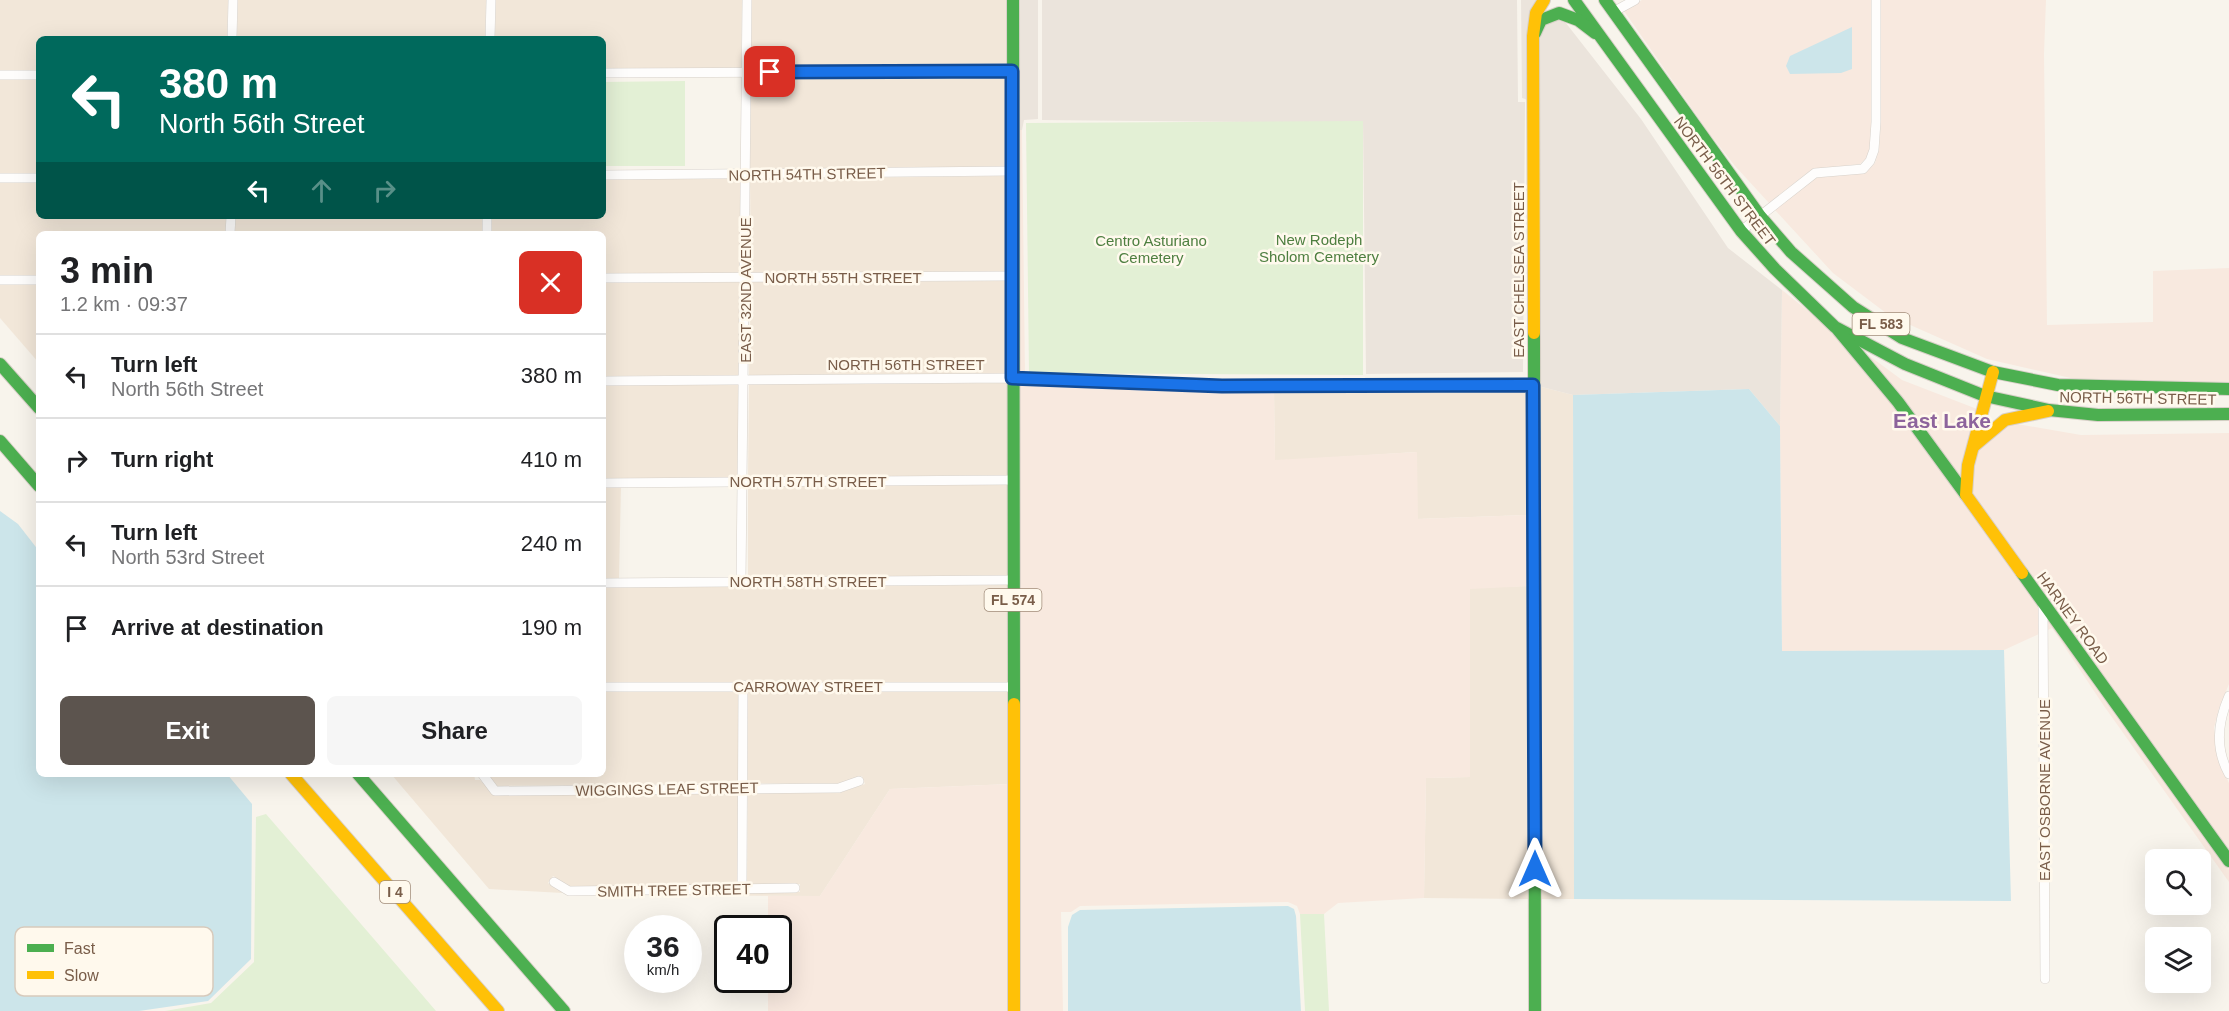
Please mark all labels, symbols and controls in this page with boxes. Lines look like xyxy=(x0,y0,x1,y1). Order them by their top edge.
pin xyxy=(744,46,795,97)
icon: arrive xyxy=(753,55,786,88)
icon: left xyxy=(60,60,138,138)
text: 380 m xyxy=(159,60,278,107)
text: North 56th Street xyxy=(159,109,365,139)
street label: NORTH 56TH STREET xyxy=(1671,113,1779,249)
street label: NORTH 54TH STREET xyxy=(728,164,886,184)
icon: left xyxy=(242,174,275,207)
icon: ahead xyxy=(305,174,338,207)
icon: right xyxy=(368,174,401,207)
street label: EAST CHELSEA STREET xyxy=(1510,182,1527,358)
street label: EAST 32ND AVENUE xyxy=(737,217,754,363)
park label: New Rodeph Sholom Cemetery xyxy=(1259,231,1380,265)
park label: Centro Asturiano Cemetery xyxy=(1095,232,1207,266)
text: 3 min xyxy=(60,250,154,291)
button: close xyxy=(519,251,582,314)
street label: NORTH 55TH STREET xyxy=(764,269,922,286)
text: 1.2 km · 09:37 xyxy=(60,293,188,315)
road number: FL 583 xyxy=(1852,313,1910,335)
text: Turn left xyxy=(111,352,197,377)
street label: NORTH 56TH STREET xyxy=(827,356,985,373)
icon: left xyxy=(60,360,93,393)
text: 380 m xyxy=(521,363,582,388)
text: North 56th Street xyxy=(111,378,263,400)
street label: NORTH 56TH STREET xyxy=(2059,388,2217,408)
district label: East Lake xyxy=(1893,409,1991,432)
icon: right xyxy=(60,444,93,477)
text: Turn right xyxy=(111,447,213,472)
text: 410 m xyxy=(521,447,582,472)
street label: NORTH 57TH STREET xyxy=(729,473,887,490)
text: Turn left xyxy=(111,520,197,545)
icon: left xyxy=(60,528,93,561)
text: 240 m xyxy=(521,531,582,556)
text: North 53rd Street xyxy=(111,546,264,568)
street label: HARNEY ROAD xyxy=(2034,569,2112,668)
street label: NORTH 58TH STREET xyxy=(729,573,887,590)
road number: FL 574 xyxy=(984,589,1042,611)
icon: arrive xyxy=(60,612,93,645)
text: Arrive at destination xyxy=(111,615,324,640)
text: 190 m xyxy=(521,615,582,640)
street label: CARROWAY STREET xyxy=(733,678,883,695)
button: Exit xyxy=(60,696,315,765)
button: Share xyxy=(327,696,582,765)
street label: EAST OSBORNE AVENUE xyxy=(2036,699,2053,881)
street label: WIGGINGS LEAF STREET xyxy=(575,779,759,799)
position arrow xyxy=(1503,837,1567,901)
map controls xyxy=(2145,849,2211,993)
button: search xyxy=(2145,849,2211,915)
street label: SMITH TREE STREET xyxy=(597,880,751,900)
road number: I 4 xyxy=(380,881,410,903)
speed limit sign: 40 xyxy=(714,915,792,993)
legend xyxy=(15,927,213,996)
button: layers xyxy=(2145,927,2211,993)
text: 36 xyxy=(646,930,680,963)
text: Fast xyxy=(64,940,96,957)
text: km/h xyxy=(647,961,679,978)
text: Slow xyxy=(64,967,99,984)

